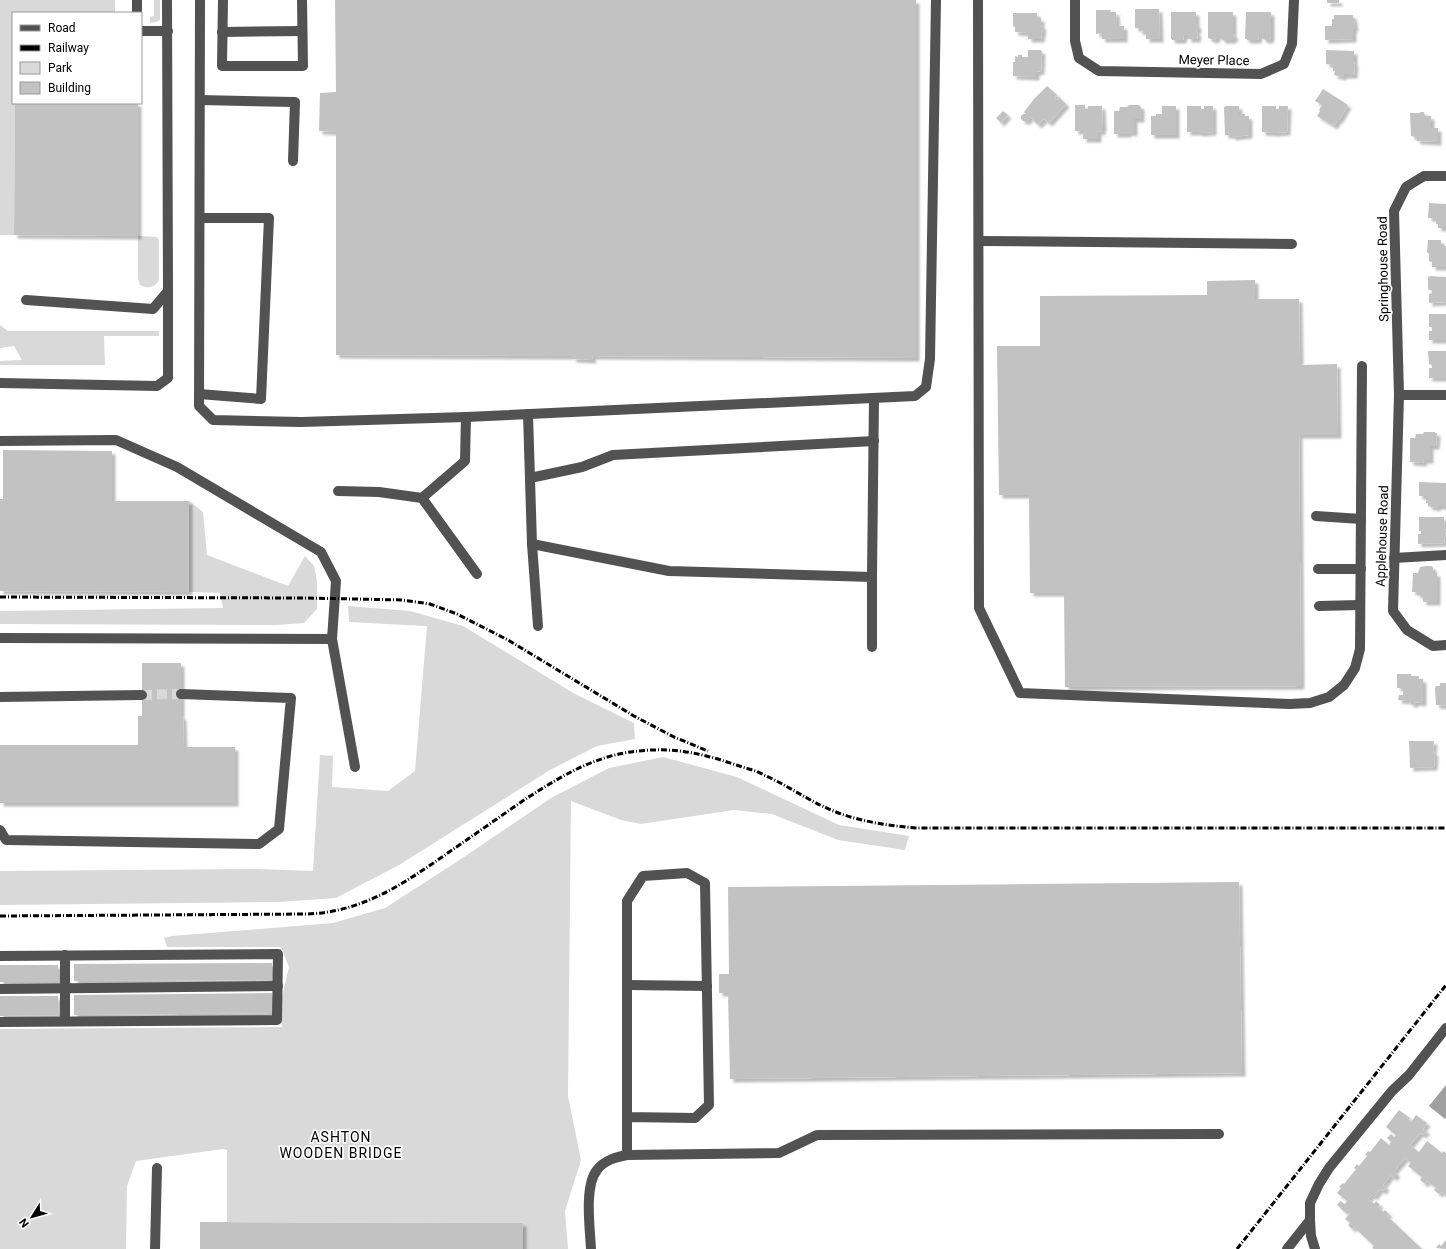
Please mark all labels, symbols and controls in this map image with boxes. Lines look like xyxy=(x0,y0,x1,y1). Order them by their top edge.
legend xyxy=(12,12,142,104)
text: Road xyxy=(48,21,76,35)
text: Railway xyxy=(48,41,89,55)
street label: Meyer Place xyxy=(1178,52,1250,68)
text: Park xyxy=(48,61,73,75)
text: Building xyxy=(48,81,91,95)
street label: Springhouse Road xyxy=(1375,216,1391,322)
street label: Applehouse Road xyxy=(1373,485,1391,587)
district label: ASHTON WOODEN BRIDGE xyxy=(279,1129,403,1161)
north arrow xyxy=(12,1197,52,1237)
text: N xyxy=(17,1216,32,1230)

